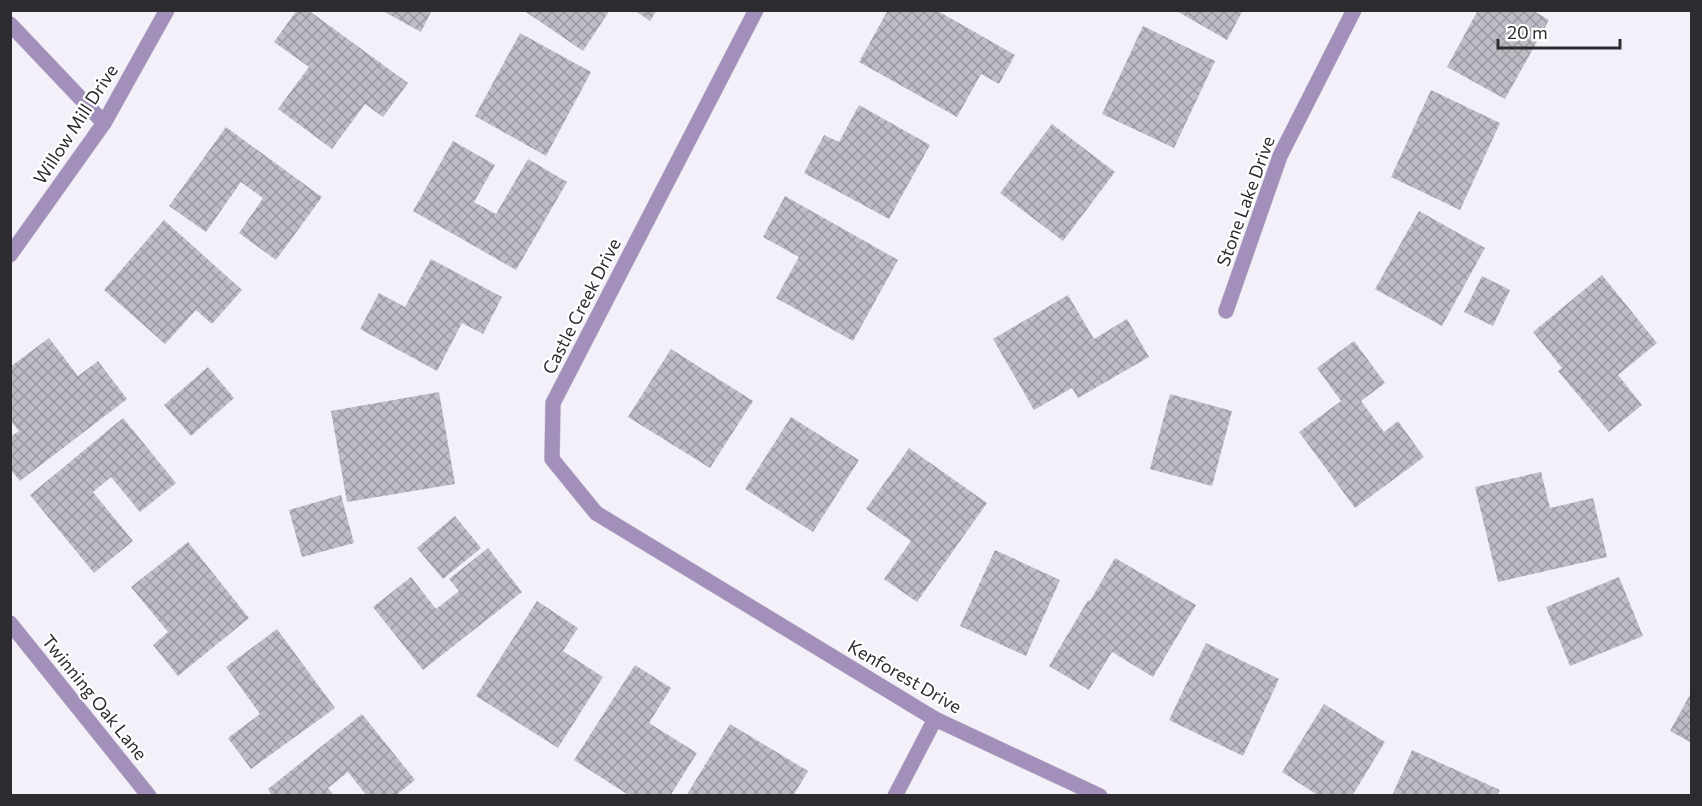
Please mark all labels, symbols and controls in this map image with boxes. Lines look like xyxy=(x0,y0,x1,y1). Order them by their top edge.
scale bar xyxy=(1498,12,1620,50)
text: 20 m xyxy=(1507,21,1548,43)
street label: Willow Mill Drive xyxy=(28,60,122,188)
street label: Stone Lake Drive xyxy=(1211,133,1279,269)
street label: Castle Creek Drive xyxy=(537,234,625,378)
street label: Twinning Oak Lane xyxy=(38,630,152,764)
street label: Kenforest Drive xyxy=(844,635,966,717)

